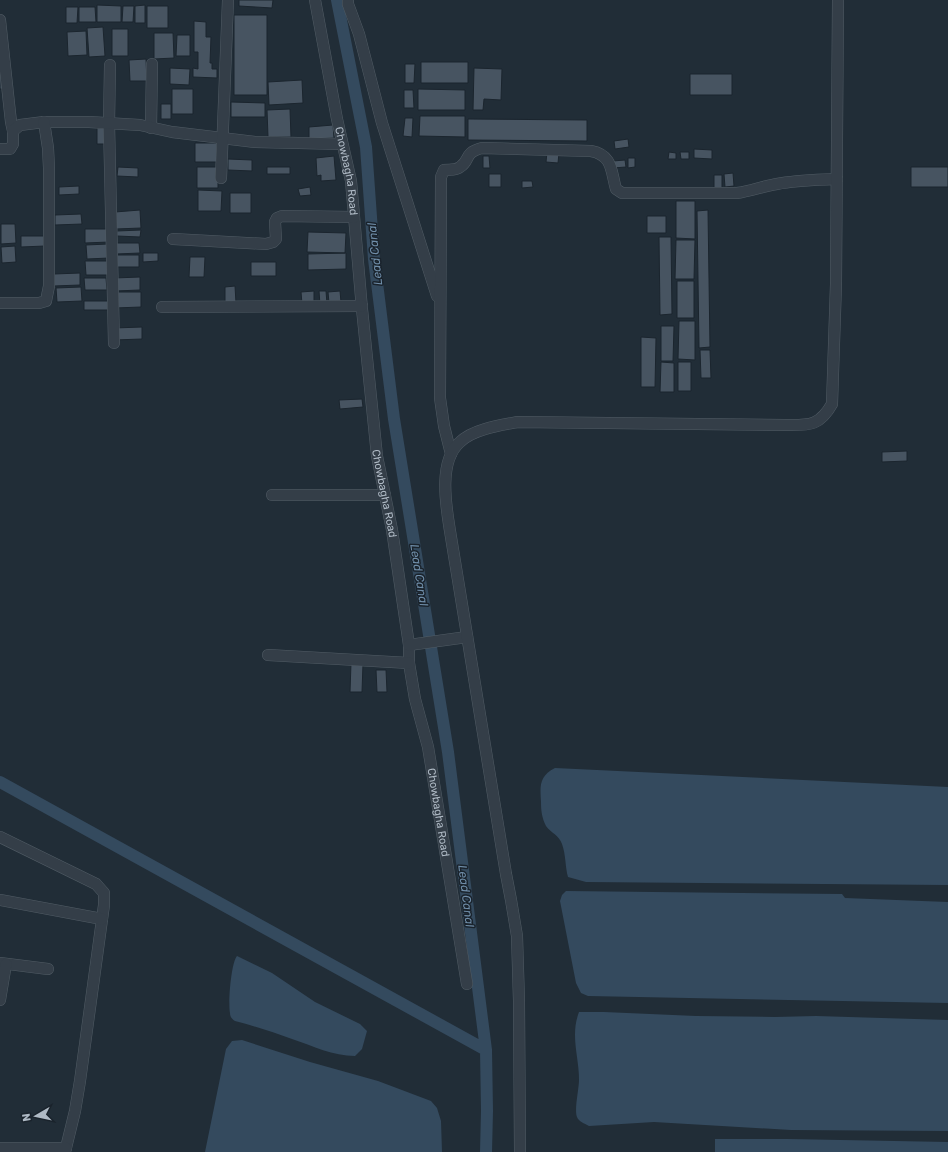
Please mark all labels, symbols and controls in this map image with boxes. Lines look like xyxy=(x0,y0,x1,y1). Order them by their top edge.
street label: Chowbagha Road xyxy=(332,125,360,216)
water label: Lead Canal xyxy=(365,221,385,286)
street label: Chowbagha Road xyxy=(370,449,400,538)
water label: Lead Canal xyxy=(407,543,431,608)
street label: Chowbagha Road xyxy=(425,767,452,858)
water label: Lead Canal xyxy=(455,864,477,929)
north arrow xyxy=(16,1096,56,1136)
text: N xyxy=(20,1112,34,1122)

